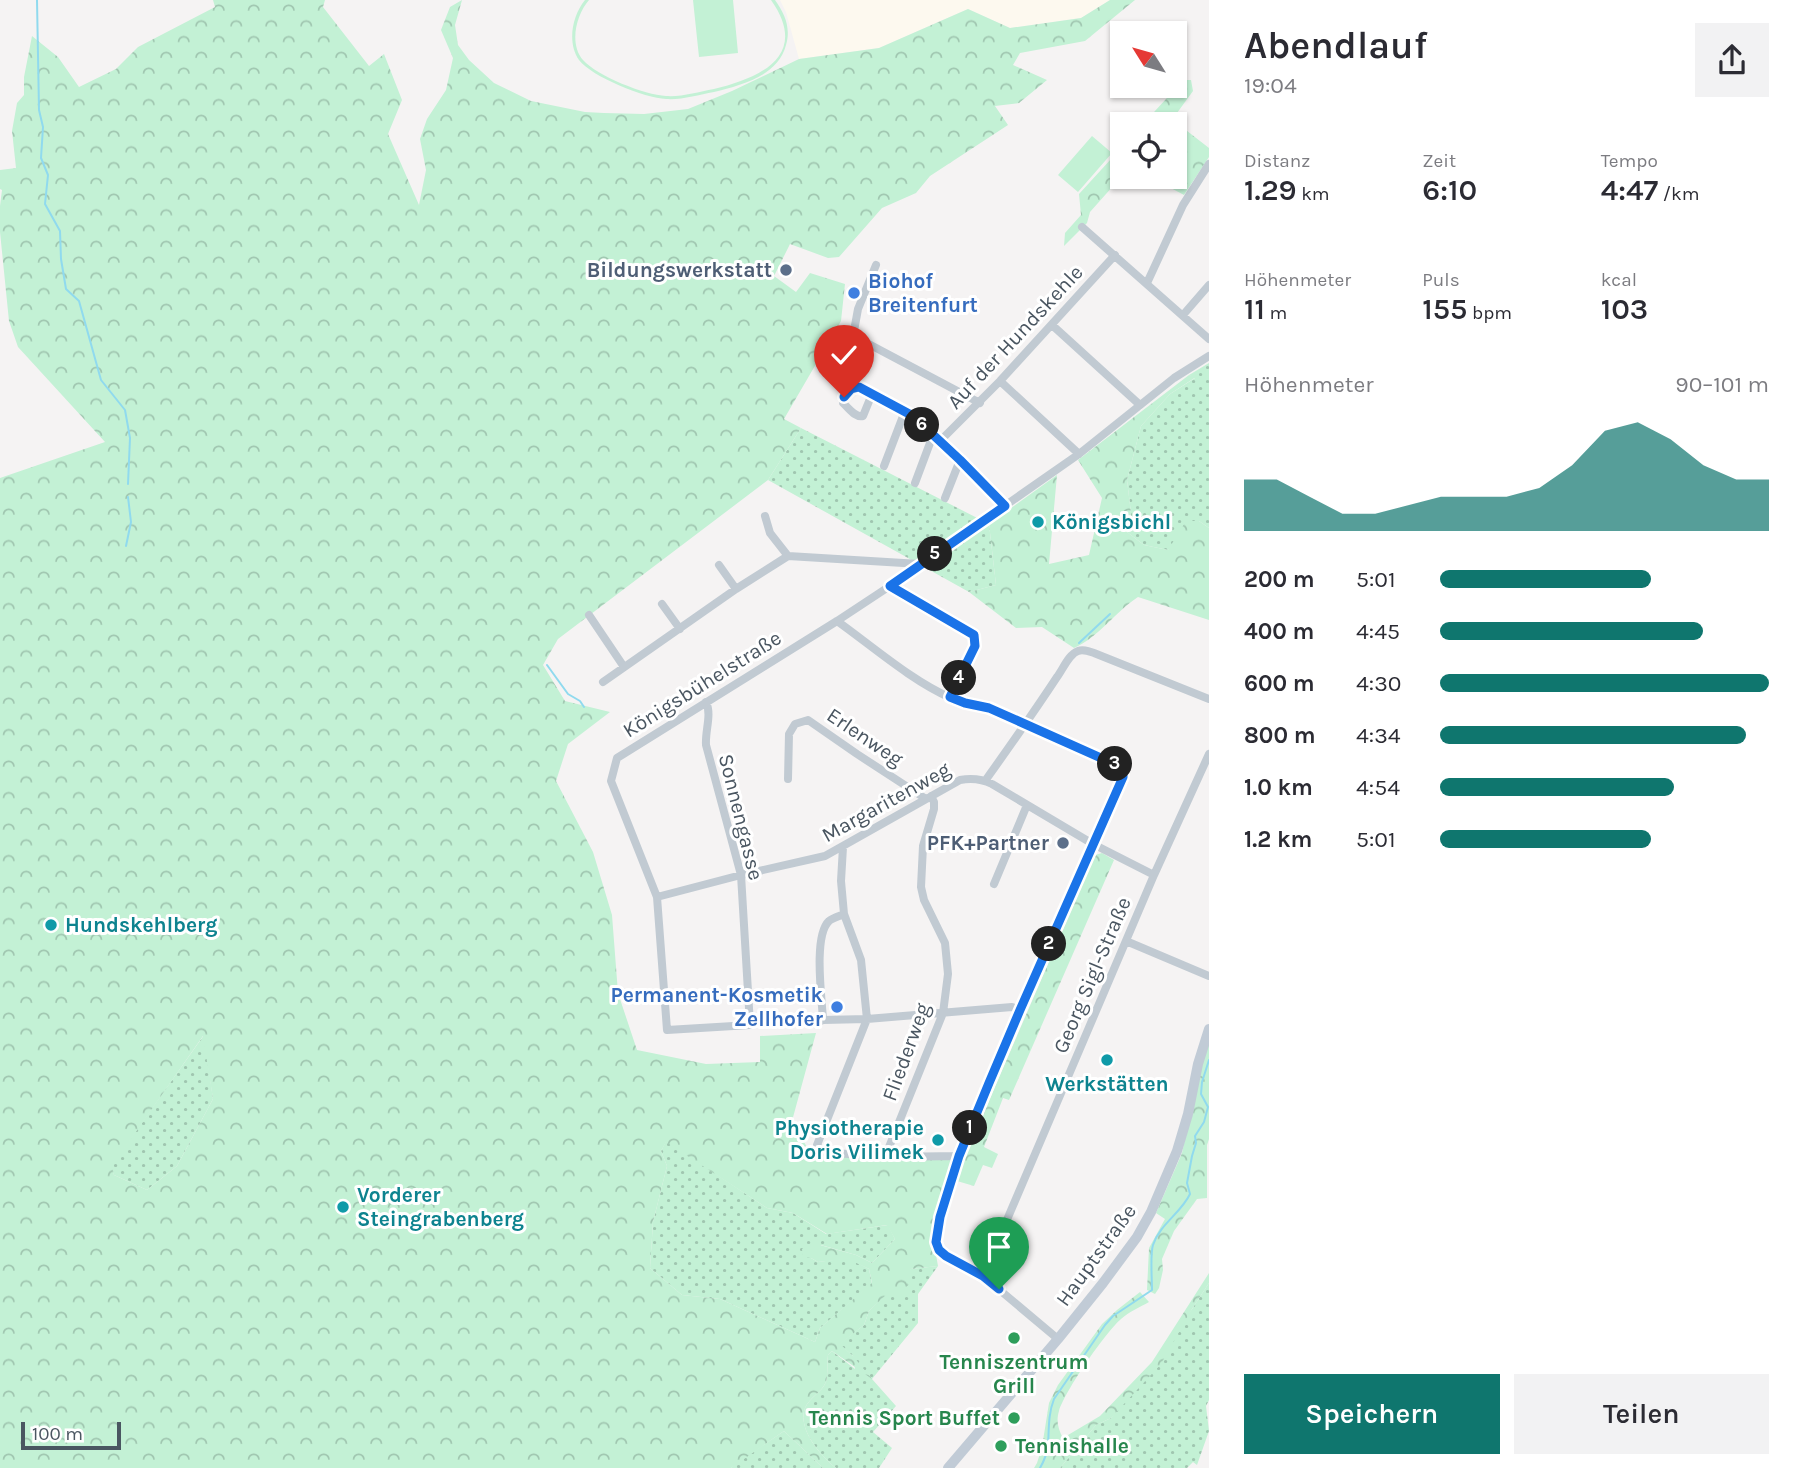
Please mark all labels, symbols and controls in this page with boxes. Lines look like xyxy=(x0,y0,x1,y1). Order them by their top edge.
north arrow xyxy=(1110,21,1186,98)
map controls xyxy=(1110,21,1187,189)
text: Abendlauf xyxy=(1244,23,1427,68)
button: share xyxy=(1695,23,1769,97)
text: 19:04 xyxy=(1244,72,1297,99)
button: locate xyxy=(1110,112,1187,189)
text: Distanz xyxy=(1244,150,1310,172)
text: Zeit xyxy=(1422,150,1456,172)
text: Tempo xyxy=(1601,150,1658,172)
text: 1.29 xyxy=(1244,172,1297,208)
text: 6:10 xyxy=(1422,172,1477,208)
text: 4:47 xyxy=(1601,172,1658,208)
text: km xyxy=(1297,183,1330,205)
text: /km xyxy=(1658,183,1699,205)
place label: Bildungswerkstatt xyxy=(587,258,772,282)
street label: Auf der Hundskehle xyxy=(942,260,1088,414)
marker: Bildungswerkstatt xyxy=(778,262,794,278)
place label: Biohof Breitenfurt xyxy=(868,269,978,317)
text: Höhenmeter xyxy=(1244,269,1351,291)
text: Puls xyxy=(1422,269,1460,291)
text: kcal xyxy=(1601,269,1637,291)
marker: Biohof Breitenfurt xyxy=(846,285,862,301)
text: 11 xyxy=(1244,291,1265,327)
text: 155 xyxy=(1422,291,1467,327)
text: 103 xyxy=(1601,291,1648,327)
text: m xyxy=(1265,302,1287,324)
text: bpm xyxy=(1467,302,1512,324)
pin xyxy=(814,325,874,397)
icon: check xyxy=(825,336,863,374)
text: Höhenmeter xyxy=(1244,371,1374,398)
text: 90–101 m xyxy=(1675,371,1769,398)
pin: 6 xyxy=(904,408,940,442)
text: 6 xyxy=(916,413,927,435)
place label: Königsbichl xyxy=(1052,510,1171,534)
marker: Königsbichl xyxy=(1030,514,1046,530)
pin: 5 xyxy=(918,536,953,572)
text: 5 xyxy=(929,542,940,564)
text: 200 m xyxy=(1244,566,1315,593)
text: 5:01 xyxy=(1356,566,1396,593)
text: 400 m xyxy=(1244,618,1314,645)
text: 4:45 xyxy=(1356,618,1400,645)
street label: Königsbühelstraße xyxy=(618,626,786,742)
pin: 4 xyxy=(942,660,976,696)
text: 4 xyxy=(953,666,964,688)
text: 600 m xyxy=(1244,670,1315,697)
text: 4:30 xyxy=(1356,670,1401,697)
street label: Erlenweg xyxy=(822,703,908,771)
text: 800 m xyxy=(1244,722,1316,749)
text: 4:34 xyxy=(1356,722,1401,749)
pin: 3 xyxy=(1098,746,1132,782)
street label: Sonnengasse xyxy=(714,751,768,883)
text: 3 xyxy=(1109,752,1120,774)
street label: Margaritenweg xyxy=(818,757,955,847)
text: 1.0 km xyxy=(1244,774,1313,801)
text: 4:54 xyxy=(1356,774,1400,801)
text: 1.2 km xyxy=(1244,826,1312,853)
text: 5:01 xyxy=(1356,826,1396,853)
place label: PFK+Partner xyxy=(927,831,1050,855)
marker: PFK+Partner xyxy=(1055,835,1071,851)
street label: Georg Sigl-Straße xyxy=(1048,893,1136,1057)
place label: Hundskehlberg xyxy=(65,913,217,937)
marker: Hundskehlberg xyxy=(43,917,59,933)
pin: 2 xyxy=(1032,926,1066,962)
text: 2 xyxy=(1043,932,1054,954)
place label: Permanent-Kosmetik Zellhofer xyxy=(610,983,824,1031)
marker: Permanent-Kosmetik Zellhofer xyxy=(829,999,845,1015)
street label: Fliederweg xyxy=(877,1000,935,1104)
marker: Werkstätten xyxy=(1099,1052,1115,1068)
place label: Werkstätten xyxy=(1045,1072,1169,1096)
pin: 1 xyxy=(953,1110,988,1146)
place label: Physiotherapie Doris Vilimek xyxy=(774,1116,925,1164)
text: 1 xyxy=(966,1116,973,1138)
marker: Physiotherapie Doris Vilimek xyxy=(930,1132,946,1148)
place label: Vorderer Steingrabenberg xyxy=(357,1183,524,1231)
marker: Vorderer Steingrabenberg xyxy=(335,1199,351,1215)
street label: Hauptstraße xyxy=(1051,1199,1141,1311)
pin xyxy=(969,1217,1029,1289)
icon: arrive xyxy=(980,1228,1018,1266)
marker: Tenniszentrum Grill xyxy=(1006,1330,1022,1346)
place label: Tenniszentrum Grill xyxy=(940,1350,1088,1398)
button: Speichern xyxy=(1244,1374,1500,1454)
button: Teilen xyxy=(1514,1374,1769,1454)
place label: Tennis Sport Buffet xyxy=(808,1406,1000,1430)
marker: Tennis Sport Buffet xyxy=(1006,1410,1022,1426)
scale bar xyxy=(21,1419,121,1451)
text: 100 m xyxy=(32,1423,83,1445)
place label: Tennishalle xyxy=(1015,1434,1129,1458)
marker: Tennishalle xyxy=(993,1438,1009,1454)

